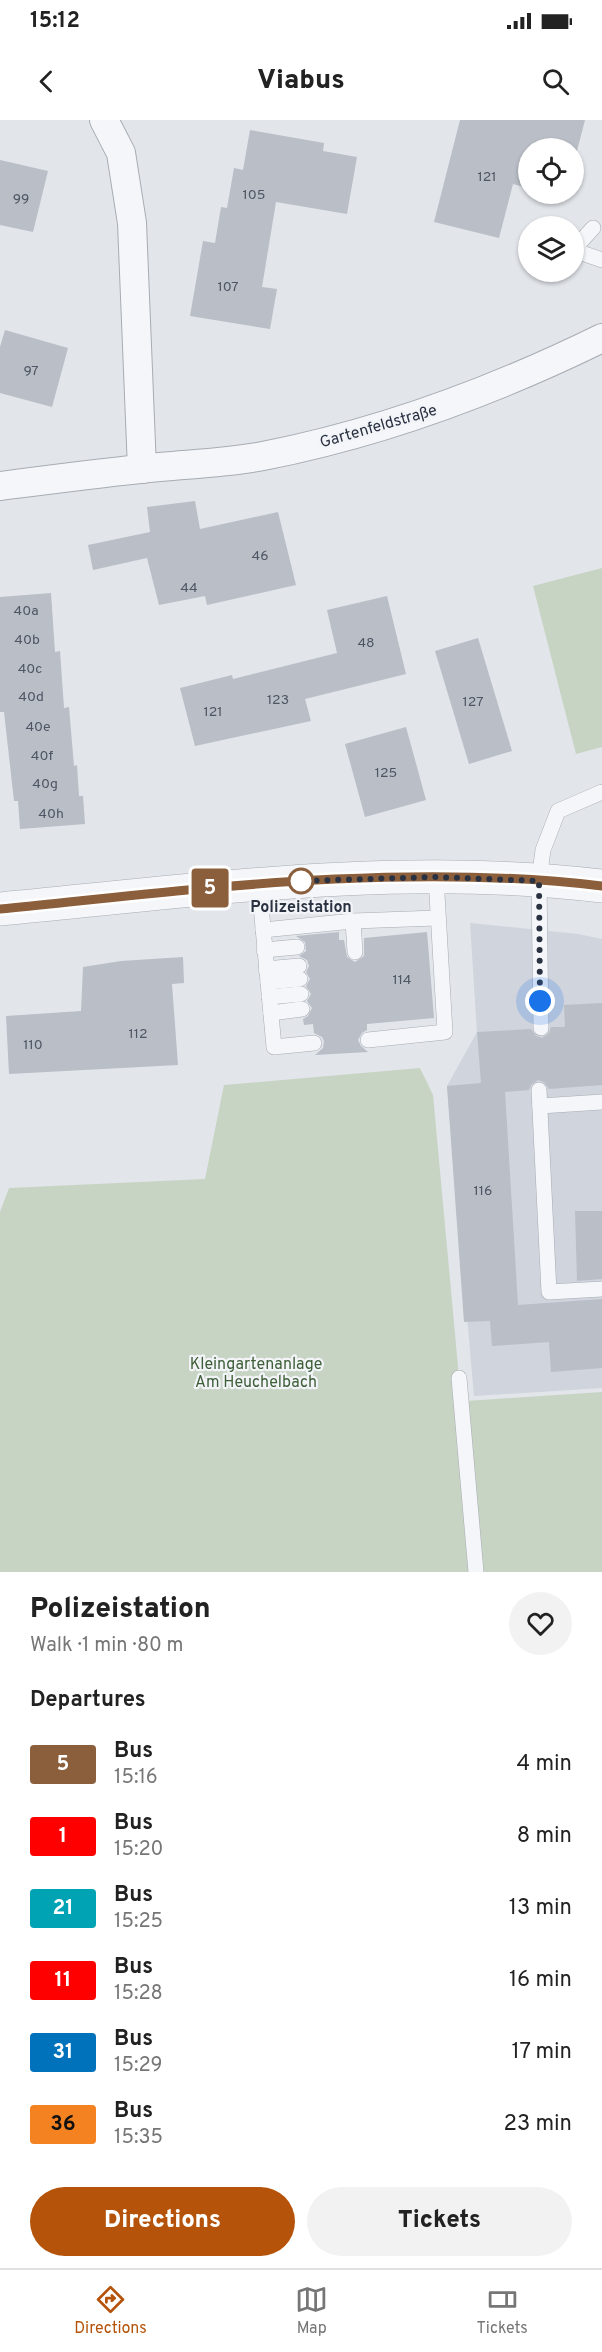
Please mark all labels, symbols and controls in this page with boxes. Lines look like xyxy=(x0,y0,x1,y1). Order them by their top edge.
text: 15:12 xyxy=(30,8,80,35)
text: Viabus xyxy=(257,64,345,98)
icon: back xyxy=(30,65,63,98)
icon: search xyxy=(539,65,572,98)
map controls xyxy=(518,138,584,282)
button: locate xyxy=(518,138,584,204)
house number: 121 xyxy=(477,169,497,186)
house number: 105 xyxy=(243,187,265,204)
house number: 99 xyxy=(13,191,29,208)
button: layers xyxy=(518,216,584,282)
house number: 107 xyxy=(217,279,239,296)
house number: 97 xyxy=(23,363,39,380)
street label: Gartenfeldstraße xyxy=(318,401,439,453)
house number: 46 xyxy=(251,548,269,565)
house number: 44 xyxy=(180,580,198,597)
house number: 40a xyxy=(13,603,39,620)
house number: 40b xyxy=(14,632,40,649)
house number: 48 xyxy=(357,635,375,652)
house number: 40c xyxy=(18,661,42,678)
house number: 40d xyxy=(18,689,44,706)
house number: 123 xyxy=(267,692,289,709)
house number: 127 xyxy=(463,694,483,711)
house number: 121 xyxy=(203,704,223,721)
house number: 40e xyxy=(25,719,51,736)
house number: 40f xyxy=(31,748,54,765)
house number: 125 xyxy=(375,765,397,782)
house number: 40g xyxy=(32,776,58,793)
house number: 40h xyxy=(38,806,64,823)
line badge: 5 xyxy=(190,868,230,908)
marker: Polizeistation xyxy=(288,868,314,894)
text: 5 xyxy=(204,875,216,902)
place label: Polizeistation xyxy=(250,898,352,918)
house number: 114 xyxy=(393,972,411,989)
your location xyxy=(525,986,555,1016)
house number: 112 xyxy=(128,1026,148,1043)
house number: 110 xyxy=(23,1037,43,1054)
house number: 116 xyxy=(474,1183,492,1200)
park label: Kleingartenanlage Am Heuchelbach xyxy=(190,1355,322,1393)
text: Polizeistation xyxy=(30,1592,211,1628)
button: heart xyxy=(509,1592,572,1655)
text: Walk · 1 min · 80 m xyxy=(30,1633,183,1659)
text: Departures xyxy=(30,1687,146,1714)
text: Bus xyxy=(114,1738,153,1765)
text: 5 xyxy=(57,1751,69,1778)
text: 4 min xyxy=(517,1751,572,1778)
text: 15:16 xyxy=(114,1765,158,1791)
text: Bus xyxy=(114,1810,153,1837)
text: 1 xyxy=(59,1823,67,1850)
text: 8 min xyxy=(517,1823,572,1850)
text: 15:20 xyxy=(114,1837,163,1863)
text: Bus xyxy=(114,1882,153,1909)
text: 21 xyxy=(52,1895,74,1922)
text: 13 min xyxy=(509,1895,572,1922)
text: 15:25 xyxy=(114,1909,163,1935)
text: Bus xyxy=(114,1954,153,1981)
text: 11 xyxy=(55,1967,71,1994)
text: 16 min xyxy=(509,1967,572,1994)
text: 15:28 xyxy=(114,1981,163,2007)
text: Bus xyxy=(114,2026,153,2053)
text: 31 xyxy=(53,2039,73,2066)
text: 17 min xyxy=(512,2039,572,2066)
text: 15:29 xyxy=(114,2053,163,2079)
text: Bus xyxy=(114,2098,153,2125)
text: 36 xyxy=(50,2111,76,2138)
text: 23 min xyxy=(504,2111,572,2138)
text: 15:35 xyxy=(114,2125,163,2151)
button: Directions xyxy=(30,2187,295,2256)
button: Tickets xyxy=(307,2187,572,2256)
tab: Directions xyxy=(74,2283,147,2339)
tab: Map xyxy=(295,2283,328,2339)
tab: Tickets xyxy=(477,2283,528,2339)

